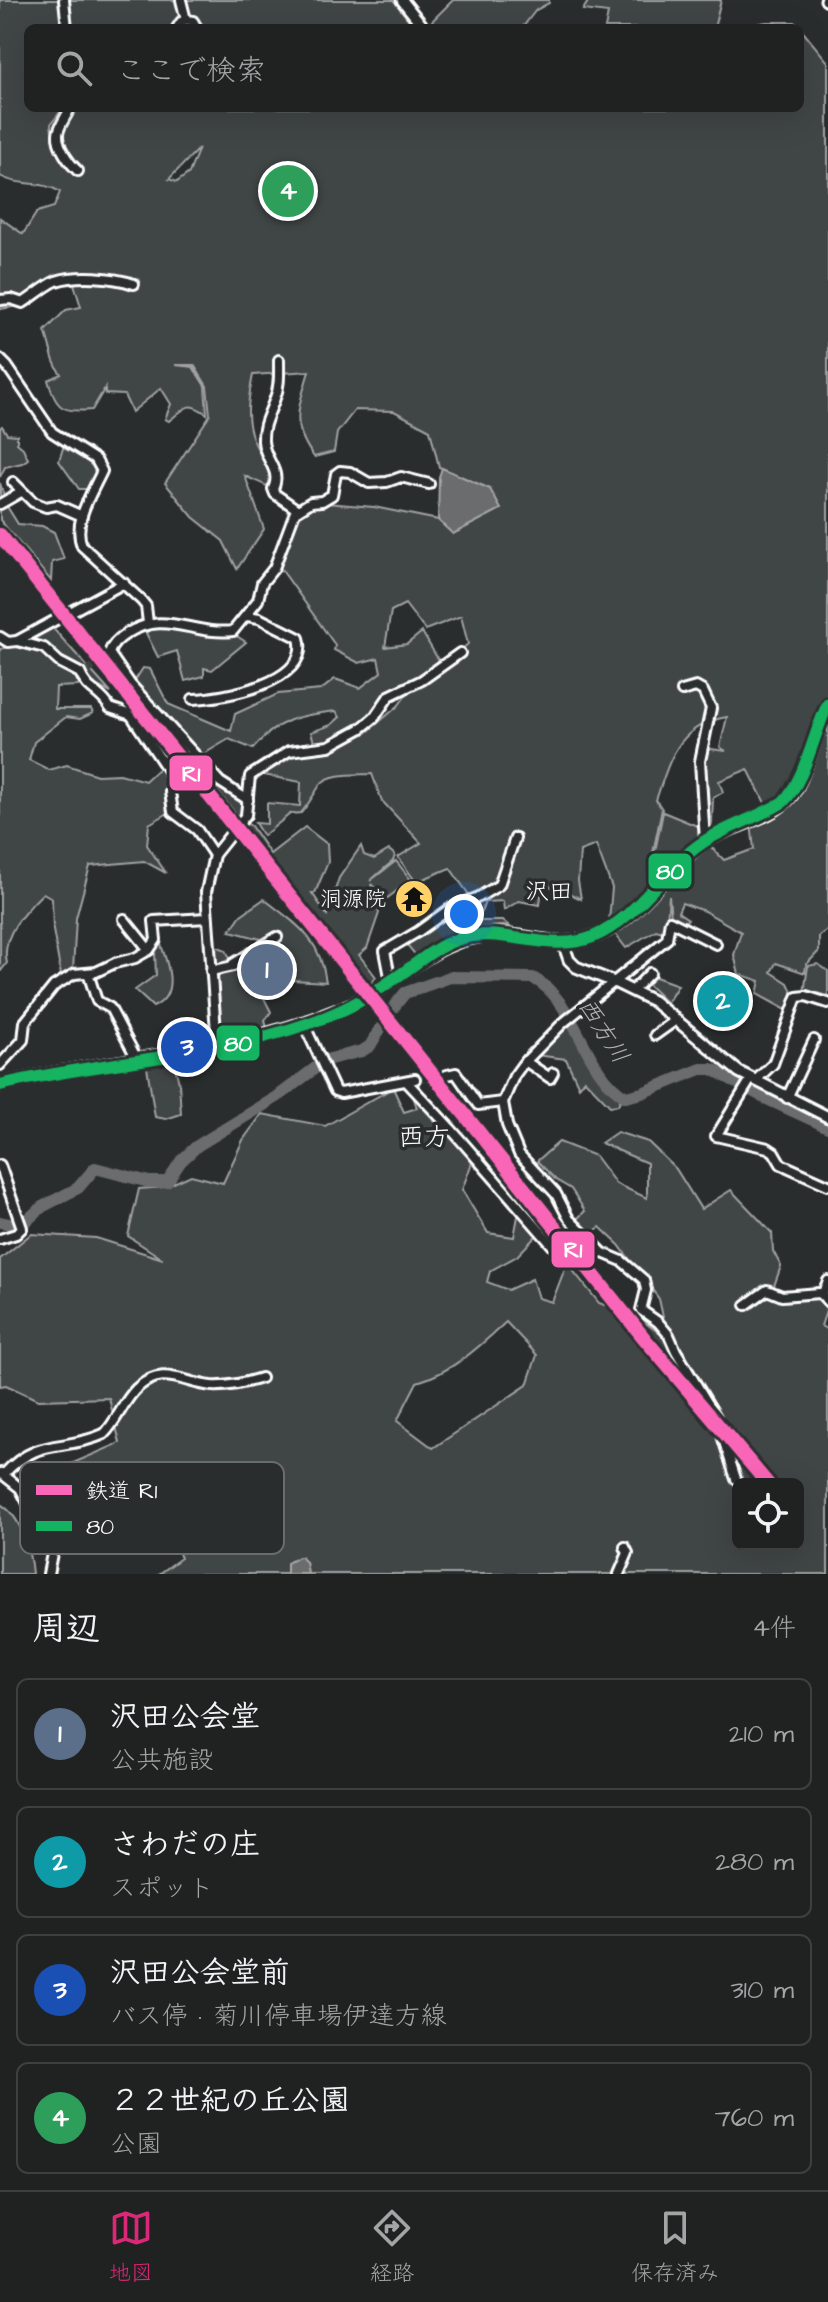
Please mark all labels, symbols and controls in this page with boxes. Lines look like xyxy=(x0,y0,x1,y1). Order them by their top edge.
search box xyxy=(24,24,804,112)
icon: search xyxy=(52,46,96,90)
text: ここで検索 xyxy=(116,50,266,92)
pin: 4 xyxy=(262,161,314,221)
line badge: R1 xyxy=(168,754,214,792)
text: R1 xyxy=(182,759,200,790)
line badge: 80 xyxy=(647,852,693,890)
text: 80 xyxy=(656,857,684,888)
district label: 沢田 xyxy=(525,875,573,909)
temple icon: 洞源院 xyxy=(393,878,435,920)
place label: 洞源院 xyxy=(320,884,386,915)
your location xyxy=(444,894,484,934)
pin: 1 xyxy=(241,940,293,1000)
pin: 2 xyxy=(697,971,749,1031)
water label: 西方川 xyxy=(569,992,637,1070)
pin: 3 xyxy=(161,1017,213,1077)
line badge: 80 xyxy=(215,1024,261,1062)
text: 80 xyxy=(224,1029,252,1060)
district label: 西方 xyxy=(398,1119,450,1155)
line badge: R1 xyxy=(550,1230,596,1269)
text: R1 xyxy=(564,1235,582,1266)
legend xyxy=(20,1462,284,1554)
text: 鉄道 R1 xyxy=(86,1476,157,1507)
map controls xyxy=(732,1478,804,1550)
button: locate xyxy=(732,1478,804,1550)
text: 80 xyxy=(86,1512,114,1543)
text: 周辺 xyxy=(32,1605,100,1653)
text: 4件 xyxy=(752,1610,796,1646)
text: 沢田公会堂 xyxy=(110,1696,260,1738)
text: 1 xyxy=(58,1716,62,1752)
text: 210 m xyxy=(729,1716,794,1752)
text: 公共施設 xyxy=(110,1742,214,1778)
text: さわだの庄 xyxy=(110,1824,260,1866)
text: 2 xyxy=(53,1844,67,1880)
text: 280 m xyxy=(715,1844,794,1880)
text: スポット xyxy=(110,1870,214,1906)
text: 沢田公会堂前 xyxy=(110,1952,290,1994)
text: 3 xyxy=(53,1972,67,2008)
text: 310 m xyxy=(730,1972,794,2008)
text: バス停 · 菊川停車場伊達方線 xyxy=(110,1998,446,2034)
text: ２２世紀の丘公園 xyxy=(110,2080,350,2122)
text: 4 xyxy=(51,2100,69,2136)
text: 760 m xyxy=(715,2100,794,2136)
text: 公園 xyxy=(110,2126,162,2162)
tab: 地図 xyxy=(109,2206,153,2289)
tab: 経路 xyxy=(370,2206,414,2289)
tab: 保存済み xyxy=(631,2206,719,2289)

